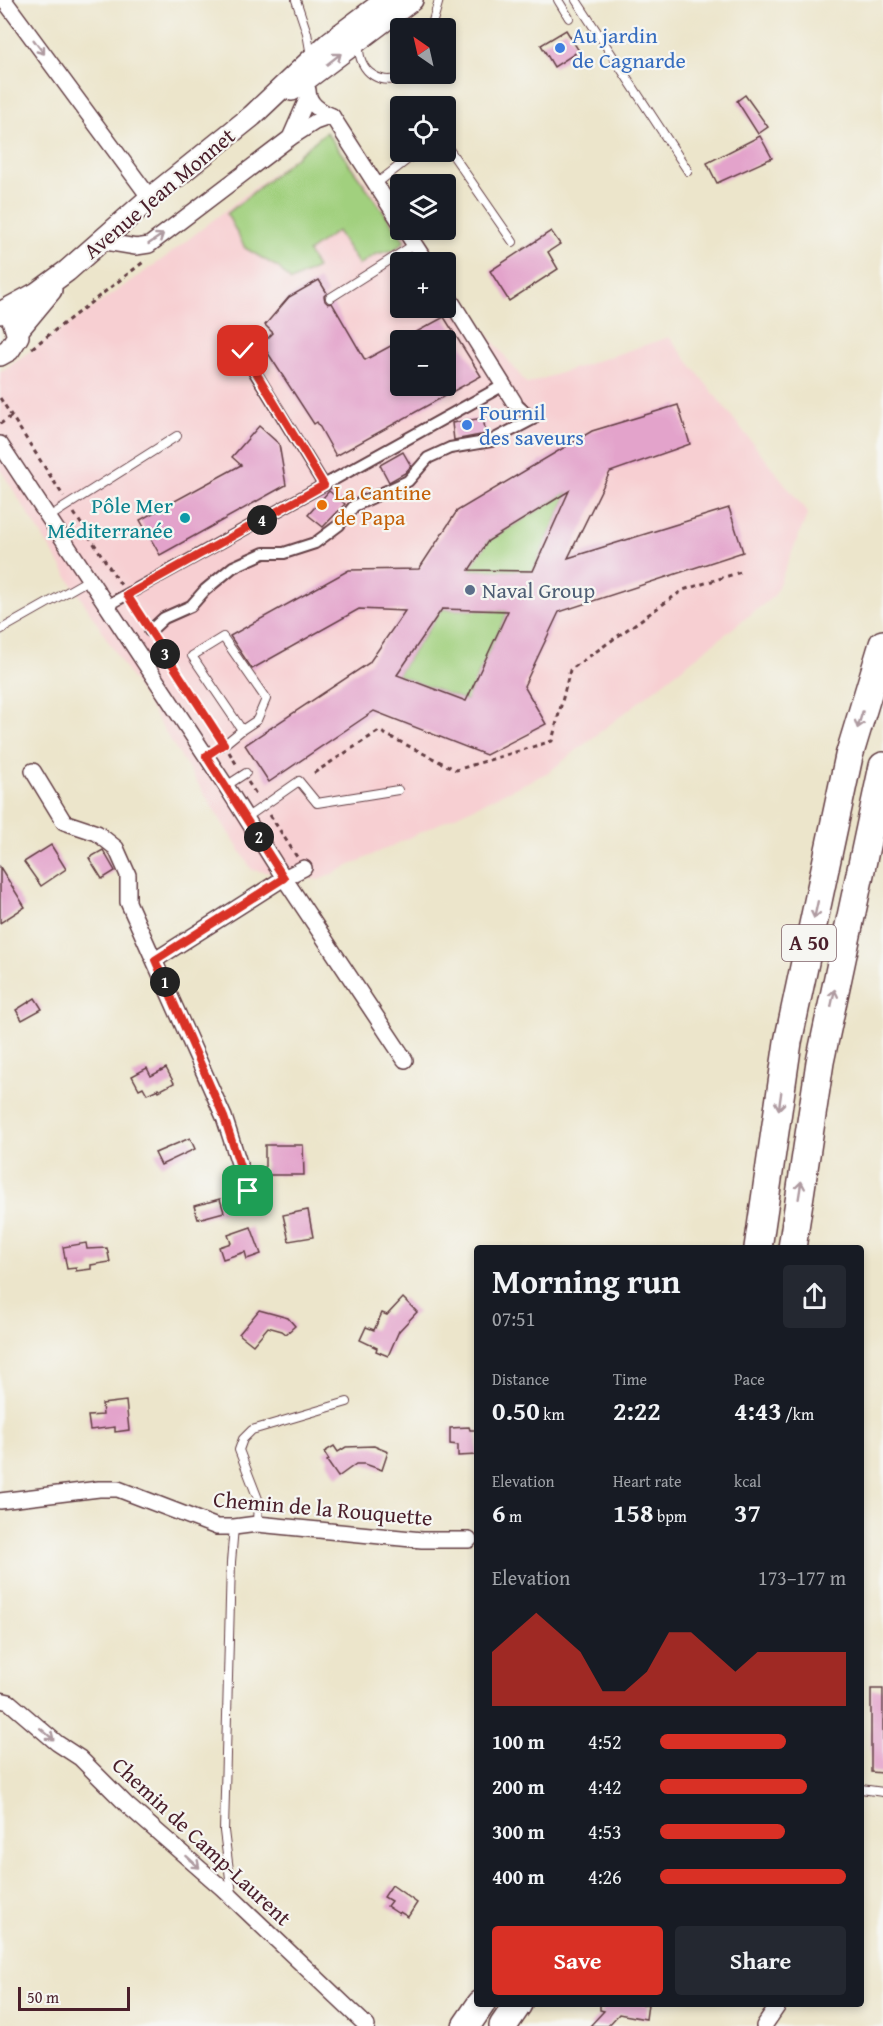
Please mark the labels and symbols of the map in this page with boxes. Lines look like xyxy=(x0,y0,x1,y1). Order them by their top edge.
north arrow xyxy=(390,18,456,84)
place label: Au jardin de Cagnarde xyxy=(572,19,686,76)
one-way arrow xyxy=(32,39,45,55)
marker: Au jardin de Cagnarde xyxy=(553,41,567,55)
one-way arrow xyxy=(326,53,342,66)
street label: Avenue Jean Monnet xyxy=(76,120,242,266)
one-way arrow xyxy=(147,233,163,245)
pin xyxy=(217,325,268,376)
place label: Fournil des saveurs xyxy=(479,396,584,453)
marker: Fournil des saveurs xyxy=(460,418,474,432)
place label: La Cantine de Papa xyxy=(334,476,431,533)
place label: Pôle Mer Méditerranée xyxy=(47,489,173,546)
marker: La Cantine de Papa xyxy=(315,498,329,512)
pin: 4 xyxy=(247,505,277,535)
marker: Pôle Mer Méditerranée xyxy=(178,511,192,525)
place label: Naval Group xyxy=(482,574,595,606)
marker: Naval Group xyxy=(463,583,477,597)
pin: 3 xyxy=(150,639,180,669)
one-way arrow xyxy=(854,710,865,729)
pin: 2 xyxy=(244,822,274,852)
one-way arrow xyxy=(810,900,822,919)
road number: A 50 xyxy=(782,925,836,961)
pin: 1 xyxy=(150,967,180,997)
one-way arrow xyxy=(828,989,839,1008)
one-way arrow xyxy=(774,1091,785,1110)
pin xyxy=(222,1165,273,1216)
one-way arrow xyxy=(795,1181,806,1201)
street label: Chemin de la Rouquette xyxy=(212,1482,434,1534)
one-way arrow xyxy=(39,1727,54,1741)
street label: Chemin de Camp-Laurent xyxy=(105,1749,299,1933)
one-way arrow xyxy=(185,1855,200,1869)
scale bar xyxy=(18,1984,130,2012)

